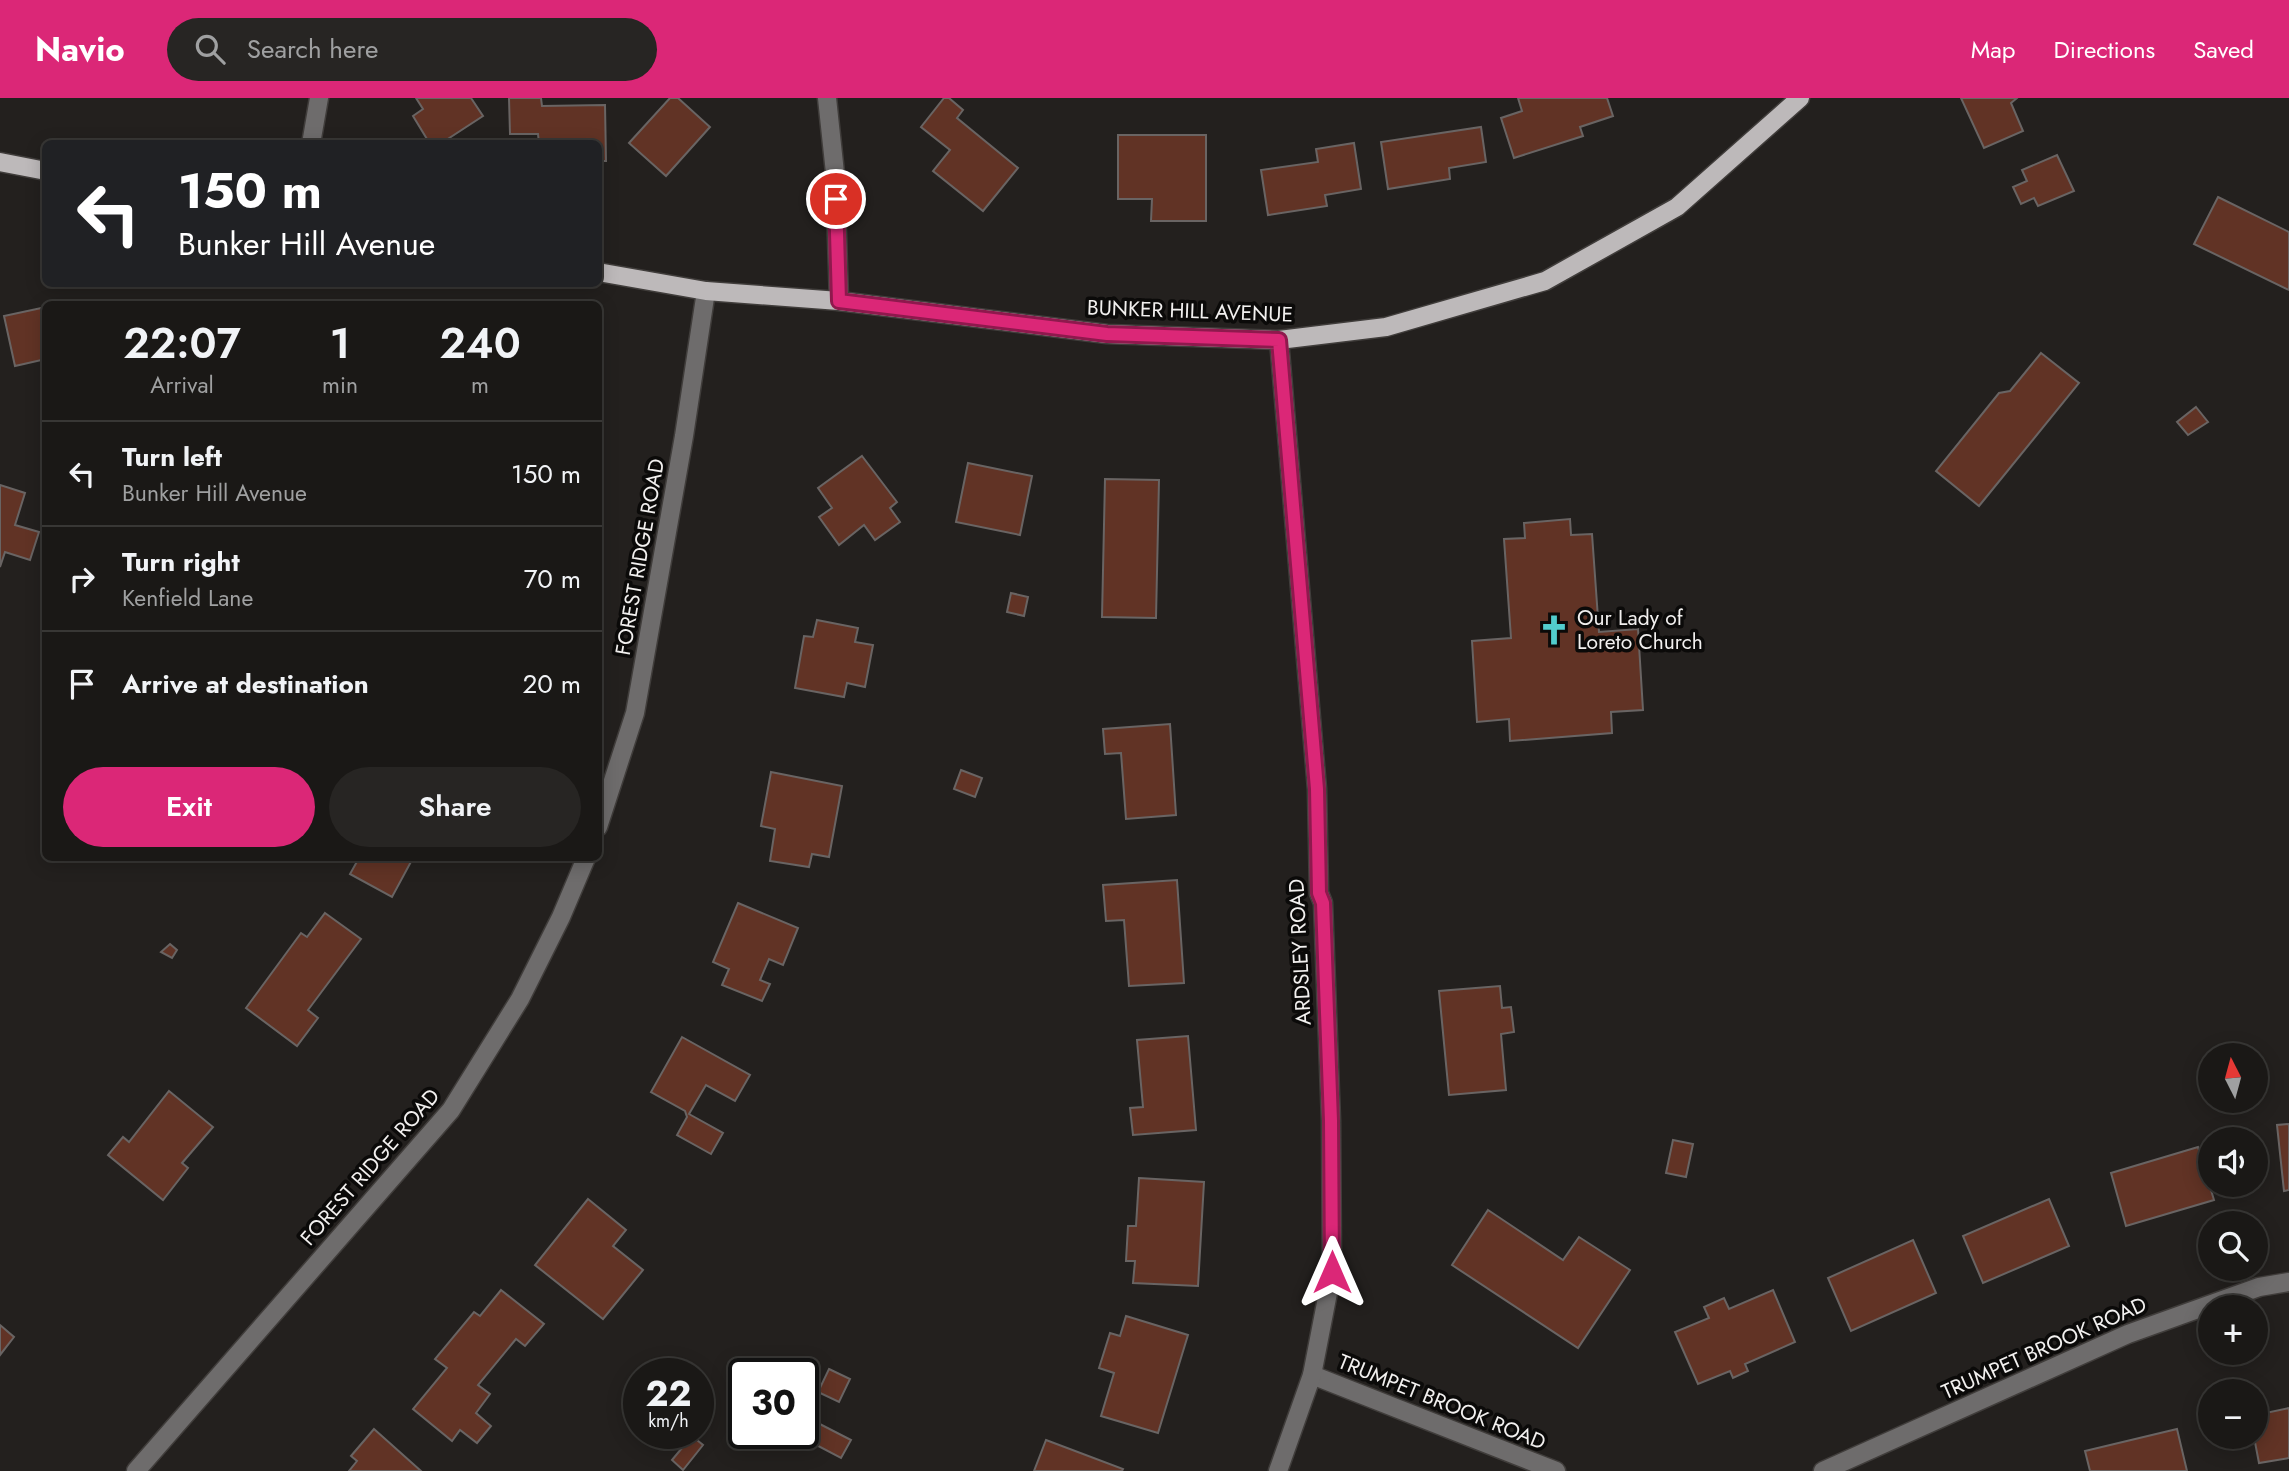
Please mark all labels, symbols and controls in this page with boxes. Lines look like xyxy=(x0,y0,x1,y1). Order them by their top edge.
search box xyxy=(167,18,657,81)
text: Navio xyxy=(35,26,125,73)
icon: search xyxy=(191,30,229,68)
text: Search here xyxy=(247,30,378,68)
text: Map xyxy=(1971,32,2016,67)
text: Directions xyxy=(2054,32,2155,67)
text: Saved xyxy=(2193,32,2254,67)
text: 150 m xyxy=(178,156,322,226)
icon: left xyxy=(63,168,154,259)
pin xyxy=(806,169,866,229)
icon: arrive xyxy=(817,180,855,218)
text: Bunker Hill Avenue xyxy=(178,221,435,267)
street label: BUNKER HILL AVENUE xyxy=(1086,292,1294,330)
text: 22:07 xyxy=(123,313,241,374)
text: 1 xyxy=(330,313,350,374)
text: 240 xyxy=(439,313,521,374)
text: Arrival xyxy=(150,368,214,402)
text: min xyxy=(322,368,358,402)
text: m xyxy=(471,368,489,402)
text: Turn left xyxy=(122,438,222,476)
icon: left xyxy=(63,455,101,493)
text: 150 m xyxy=(511,455,581,493)
street label: FOREST RIDGE ROAD xyxy=(608,456,672,658)
text: Bunker Hill Avenue xyxy=(122,476,307,510)
text: Turn right xyxy=(122,543,240,581)
icon: right xyxy=(63,560,101,598)
text: 70 m xyxy=(524,560,581,598)
text: Kenfield Lane xyxy=(122,581,253,615)
place label: Our Lady of Loreto Church xyxy=(1577,603,1703,657)
church icon: Our Lady of Loreto Church xyxy=(1537,613,1571,647)
icon: arrive xyxy=(63,665,101,703)
text: Arrive at destination xyxy=(122,665,369,703)
text: 20 m xyxy=(523,665,581,703)
button: Exit xyxy=(63,767,315,847)
button: Share xyxy=(329,767,581,847)
street label: ARDSLEY ROAD xyxy=(1281,878,1319,1026)
north arrow xyxy=(2198,1043,2268,1113)
map controls xyxy=(2198,1043,2268,1449)
street label: FOREST RIDGE ROAD xyxy=(293,1082,447,1252)
button: sound xyxy=(2198,1127,2268,1197)
button: search xyxy=(2198,1211,2268,1281)
position arrow xyxy=(1295,1235,1369,1309)
street label: TRUMPET BROOK ROAD xyxy=(1937,1289,2151,1407)
button: + xyxy=(2198,1295,2268,1365)
street label: TRUMPET BROOK ROAD xyxy=(1334,1347,1550,1457)
speed limit sign: 30 xyxy=(728,1358,819,1449)
text: 22 xyxy=(646,1369,691,1419)
button: − xyxy=(2198,1379,2268,1449)
text: km/h xyxy=(648,1408,689,1434)

